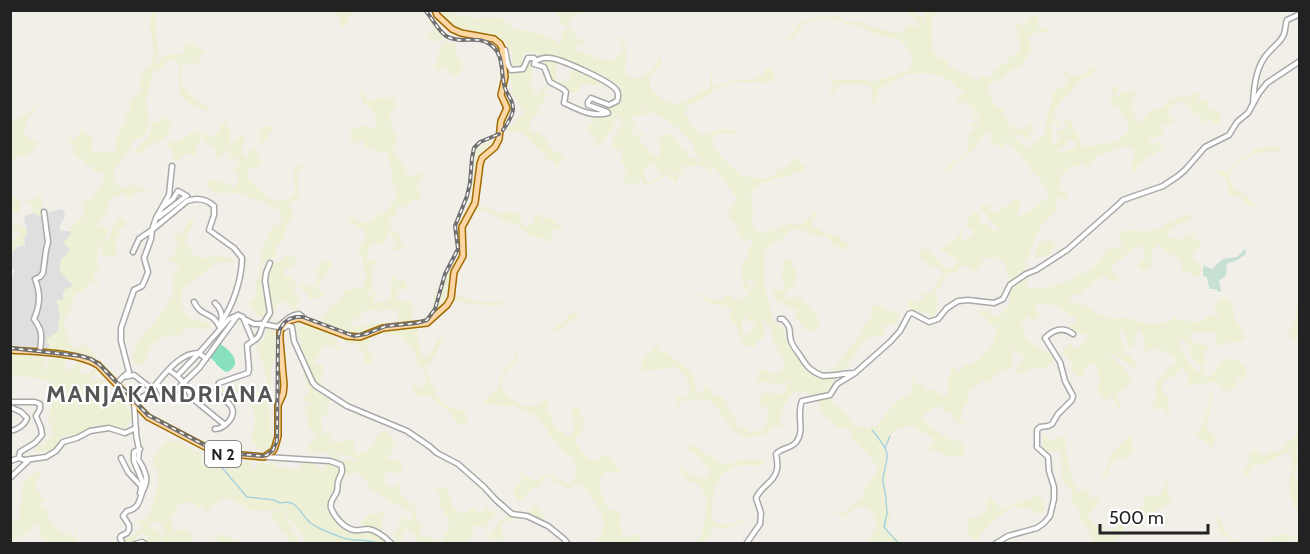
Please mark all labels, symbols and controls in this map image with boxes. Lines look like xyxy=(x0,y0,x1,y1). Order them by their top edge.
district label: MANJAKANDRIANA xyxy=(46,379,274,408)
road number: N 2 xyxy=(205,441,241,467)
scale bar xyxy=(1100,497,1208,535)
text: 500 m xyxy=(1109,507,1164,529)

